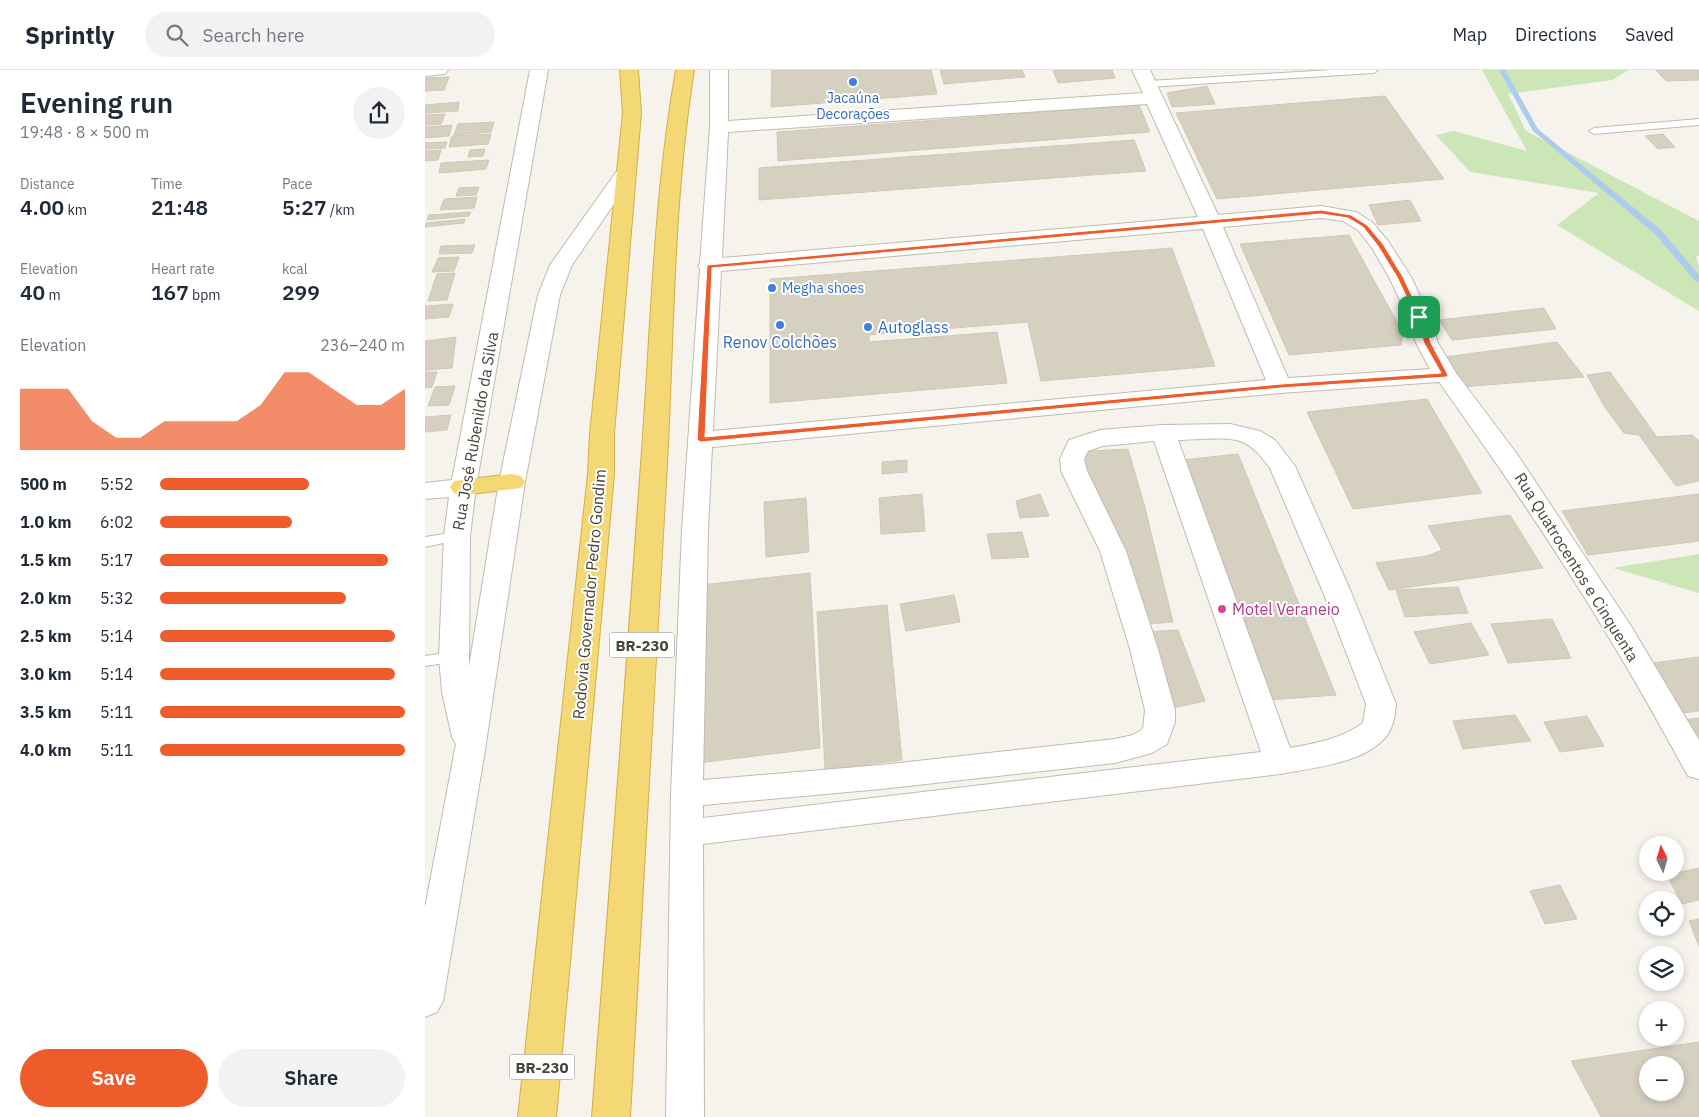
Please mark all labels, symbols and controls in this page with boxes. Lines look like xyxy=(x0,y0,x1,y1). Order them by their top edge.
search box xyxy=(145,12,495,57)
text: Sprintly xyxy=(25,19,115,51)
icon: search xyxy=(163,21,191,49)
text: Search here xyxy=(203,23,304,47)
text: Map xyxy=(1452,23,1487,46)
text: Directions xyxy=(1515,23,1597,46)
text: Saved xyxy=(1625,23,1674,46)
marker: Jacaúna Decorações xyxy=(847,76,859,88)
text: Evening run xyxy=(20,84,173,121)
button: share xyxy=(353,87,405,139)
place label: Jacaúna Decorações xyxy=(816,89,890,123)
text: 19:48 · 8 × 500 m xyxy=(20,122,149,142)
text: Distance xyxy=(20,175,75,193)
text: Time xyxy=(151,175,182,193)
text: Pace xyxy=(282,175,312,193)
text: 4.00 xyxy=(20,193,64,221)
text: 21:48 xyxy=(151,193,208,221)
text: 5:27 xyxy=(282,193,327,221)
text: km xyxy=(64,201,87,219)
text: /km xyxy=(327,201,355,219)
text: Elevation xyxy=(20,260,78,278)
text: Heart rate xyxy=(151,260,215,278)
text: kcal xyxy=(282,260,307,278)
text: 40 xyxy=(20,278,45,306)
text: 167 xyxy=(151,278,189,306)
text: 299 xyxy=(282,278,320,306)
place label: Megha shoes xyxy=(782,279,864,297)
marker: Megha shoes xyxy=(766,282,778,294)
text: m xyxy=(45,286,61,304)
text: bpm xyxy=(189,286,221,304)
pin xyxy=(1398,296,1440,338)
icon: arrive xyxy=(1405,303,1433,331)
place label: Autoglass xyxy=(878,317,949,337)
marker: Renov Colchões xyxy=(774,319,786,331)
marker: Autoglass xyxy=(862,321,874,333)
street label: Rua José Rubenildo da Silva xyxy=(448,330,502,532)
place label: Renov Colchões xyxy=(723,332,837,352)
text: Elevation xyxy=(20,335,86,355)
text: 236–240 m xyxy=(320,335,405,355)
street label: Rodovia Governador Pedro Gondim xyxy=(568,468,610,720)
street label: Rua Quatrocentos e Cinquenta xyxy=(1511,469,1644,665)
text: 500 m xyxy=(20,474,67,494)
text: 5:52 xyxy=(100,474,133,494)
text: 1.0 km xyxy=(20,512,71,532)
text: 6:02 xyxy=(100,512,133,532)
text: 1.5 km xyxy=(20,550,71,570)
text: 5:17 xyxy=(100,550,133,570)
text: 2.0 km xyxy=(20,588,71,608)
text: 5:32 xyxy=(100,588,133,608)
place label: Motel Veraneio xyxy=(1232,599,1340,619)
marker: Motel Veraneio xyxy=(1216,603,1228,615)
text: 2.5 km xyxy=(20,626,71,646)
text: 5:14 xyxy=(100,626,133,646)
road number: BR-230 xyxy=(609,632,675,658)
text: 3.0 km xyxy=(20,664,71,684)
text: 5:14 xyxy=(100,664,133,684)
text: 3.5 km xyxy=(20,702,71,722)
text: 5:11 xyxy=(100,702,133,722)
text: 4.0 km xyxy=(20,740,71,760)
text: 5:11 xyxy=(100,740,133,760)
north arrow xyxy=(1639,836,1684,881)
map controls xyxy=(1639,836,1684,1101)
button: locate xyxy=(1639,891,1684,936)
button: layers xyxy=(1639,946,1684,991)
button: + xyxy=(1639,1001,1684,1046)
button: Save xyxy=(20,1049,208,1107)
button: Share xyxy=(218,1049,405,1107)
road number: BR-230 xyxy=(509,1054,575,1080)
button: − xyxy=(1639,1056,1684,1101)

